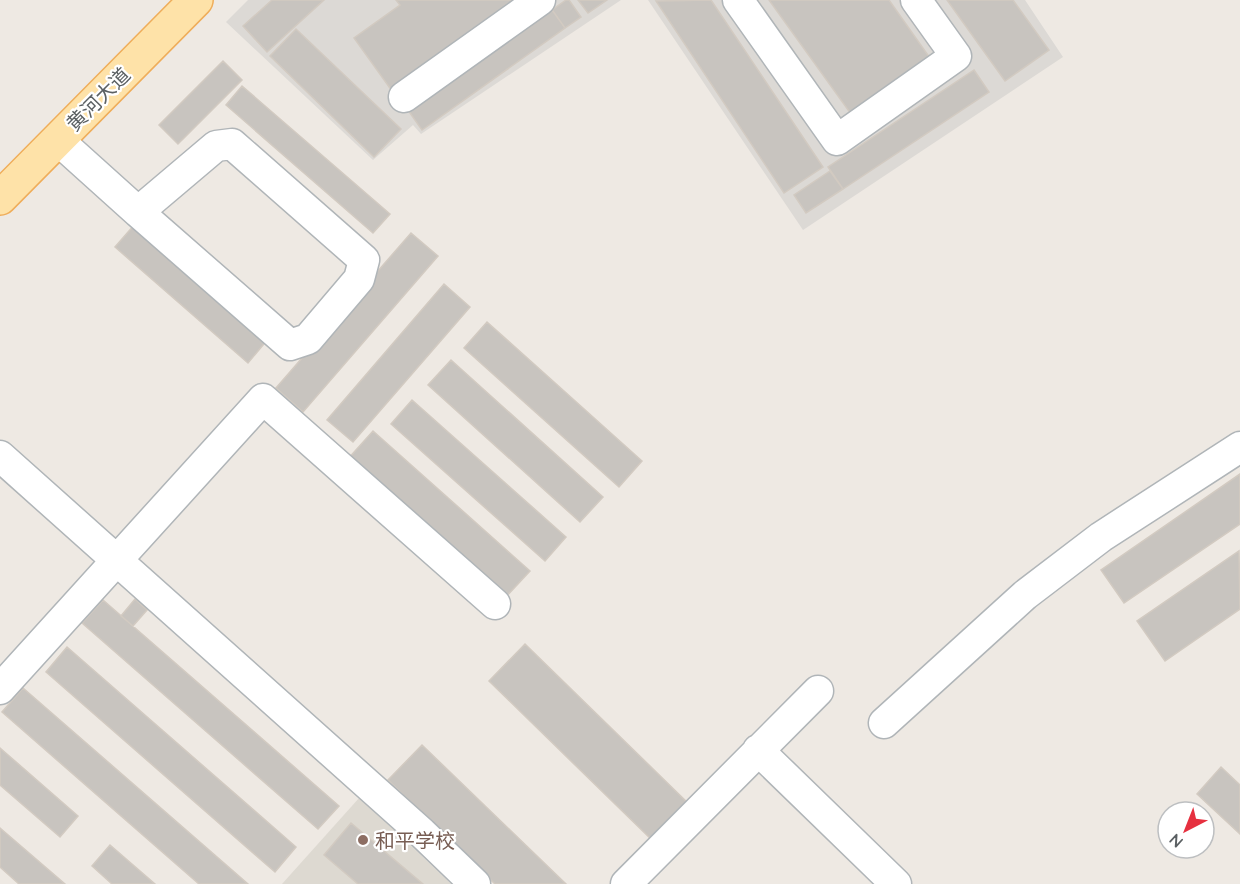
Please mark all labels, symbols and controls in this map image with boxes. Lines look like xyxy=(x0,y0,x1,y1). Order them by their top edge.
street label: 黄河大道 xyxy=(61,62,135,136)
north arrow xyxy=(1156,800,1216,860)
place label: 和平学校 xyxy=(375,828,455,853)
text: N xyxy=(1165,830,1187,853)
marker: 和平学校 xyxy=(356,833,370,847)

